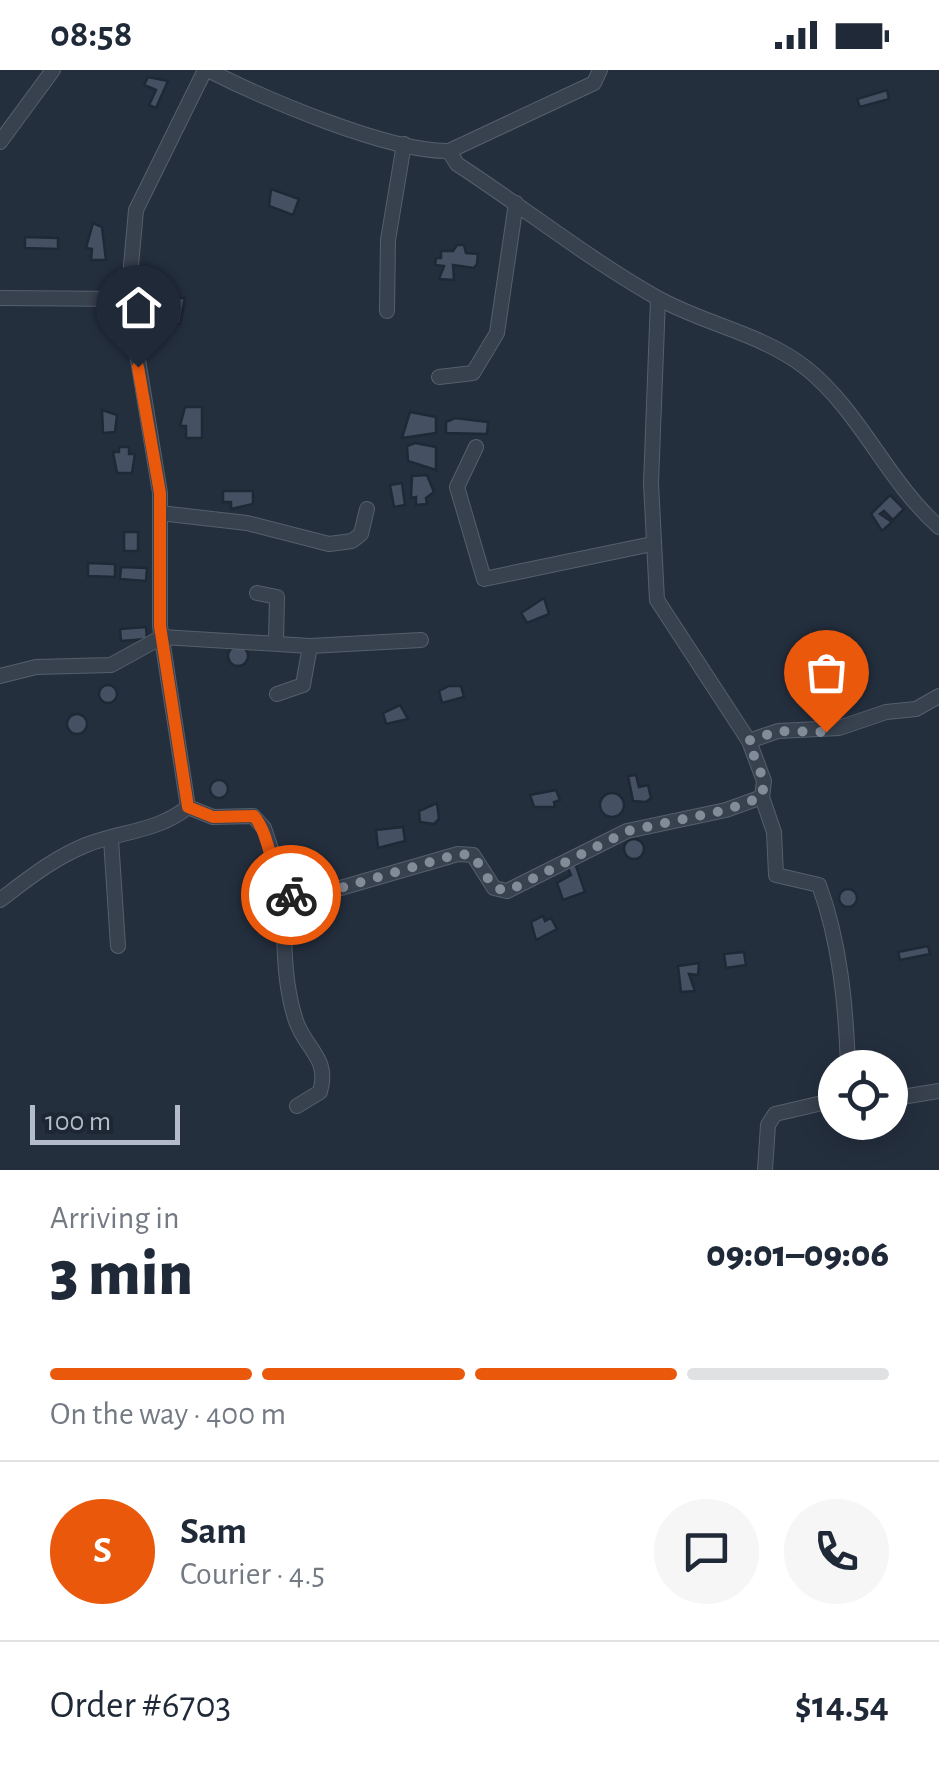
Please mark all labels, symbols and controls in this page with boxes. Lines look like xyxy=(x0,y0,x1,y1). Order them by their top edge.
text: 08:58 xyxy=(50,16,132,54)
pin xyxy=(96,265,181,368)
icon: home xyxy=(111,280,166,335)
pin xyxy=(784,630,869,733)
icon: bag xyxy=(799,645,854,700)
courier xyxy=(241,845,341,945)
icon: bike xyxy=(264,868,319,923)
map controls xyxy=(818,1050,908,1140)
button: locate xyxy=(818,1050,908,1140)
scale bar xyxy=(30,1100,180,1144)
text: 100 m xyxy=(45,1108,111,1136)
text: Arriving in xyxy=(50,1202,179,1234)
text: 09:01–09:06 xyxy=(706,1236,889,1274)
text: 3 min xyxy=(50,1242,193,1307)
text: On the way · 400 m xyxy=(50,1398,286,1430)
button: chat xyxy=(654,1499,759,1604)
button: phone xyxy=(784,1499,889,1604)
text: Sam xyxy=(180,1513,247,1551)
text: S xyxy=(93,1532,112,1570)
text: Courier · 4.5 xyxy=(180,1558,325,1590)
text: Order #6703 xyxy=(50,1687,231,1725)
text: $14.54 xyxy=(795,1687,889,1725)

